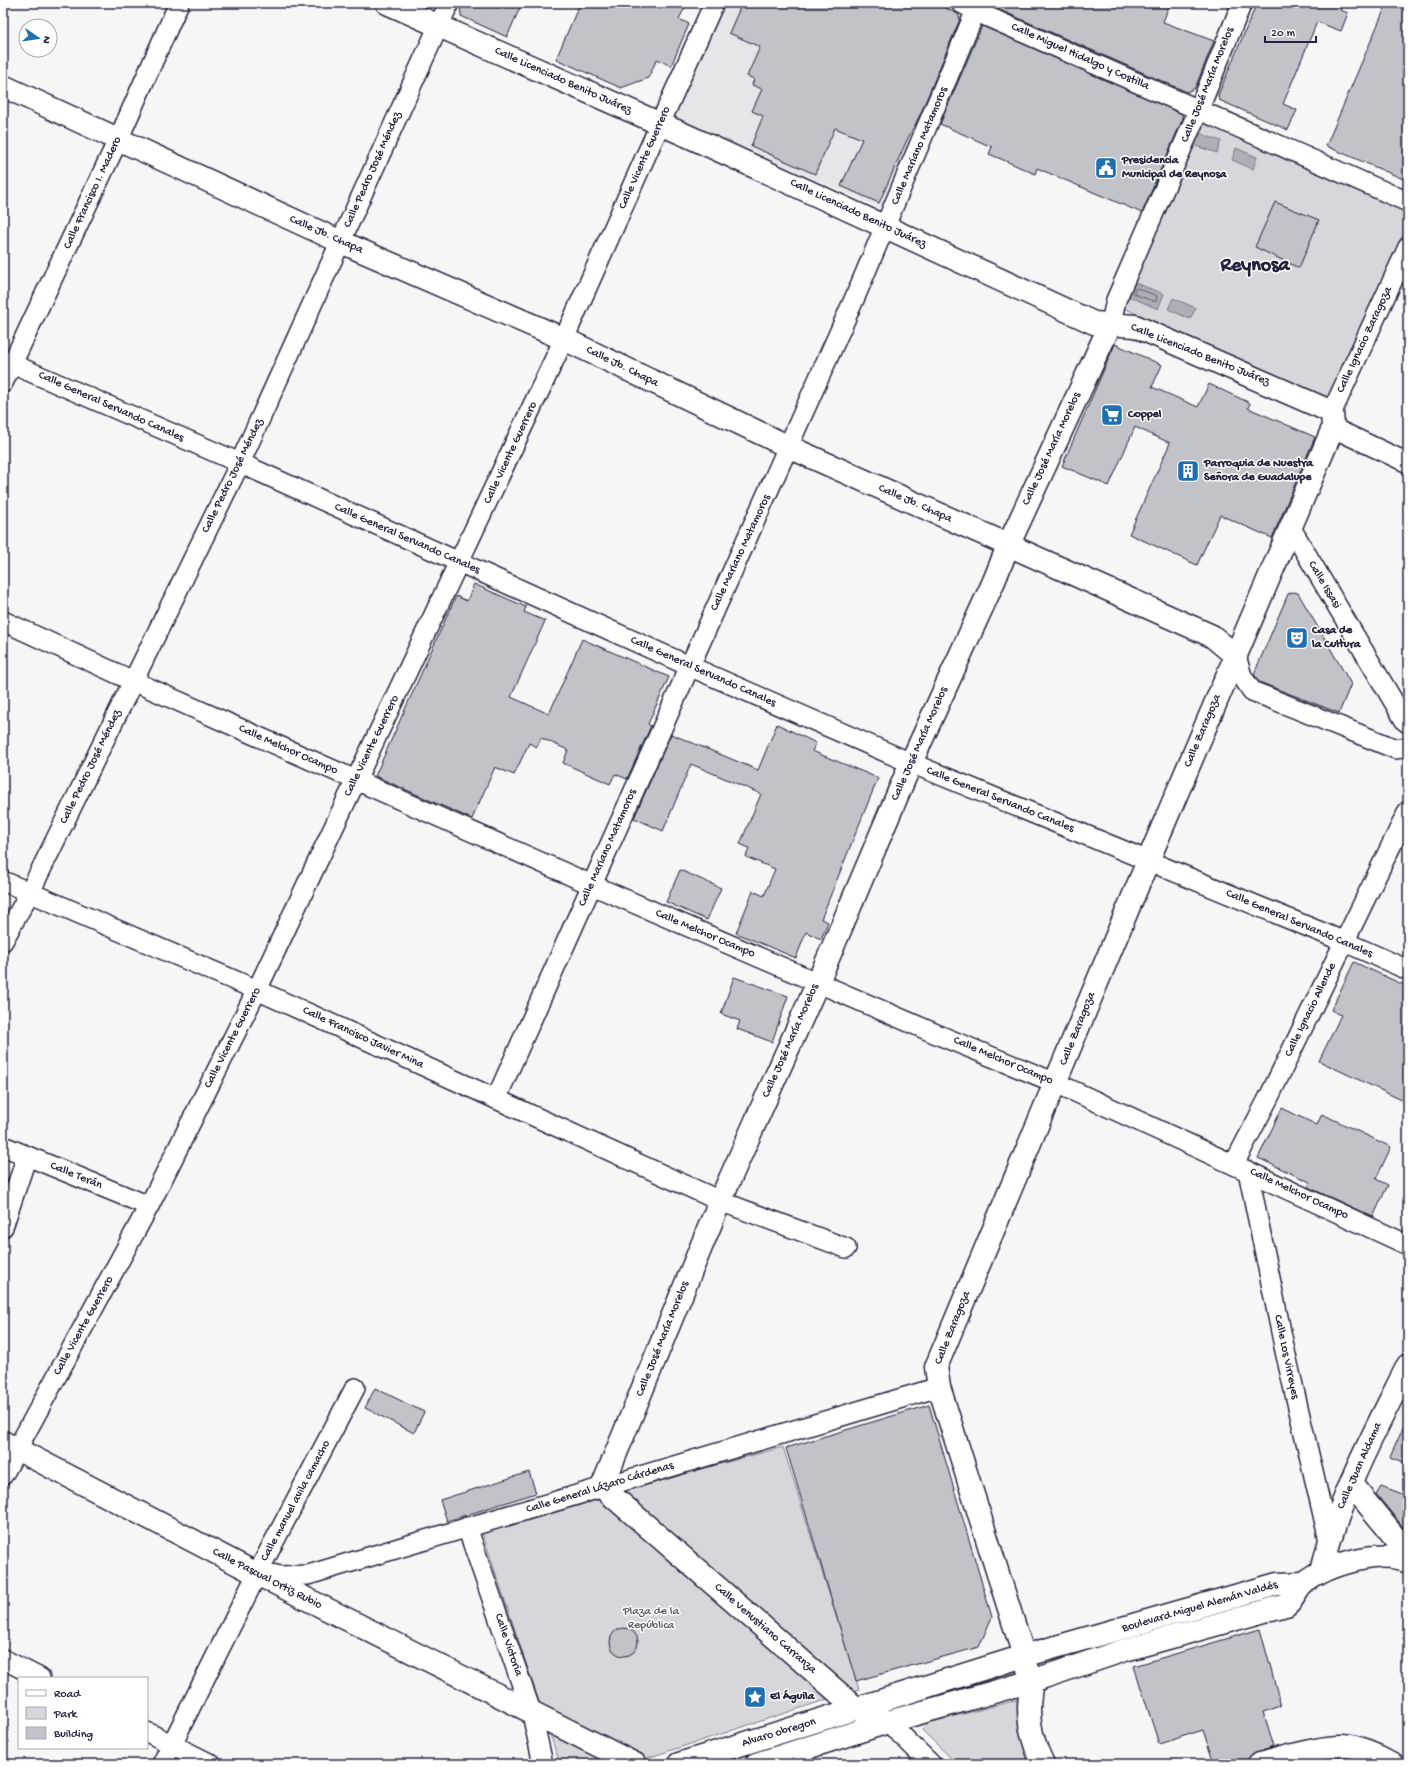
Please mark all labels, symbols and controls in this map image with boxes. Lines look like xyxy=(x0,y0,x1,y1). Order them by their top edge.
north arrow xyxy=(18,18,58,58)
scale bar xyxy=(1265,18,1316,44)
street label: Calle Miguel Hidalgo y Costilla xyxy=(1009,20,1151,94)
street label: Calle José María Morelos xyxy=(1178,25,1238,145)
text: 20 m xyxy=(1271,27,1296,41)
text: N xyxy=(39,35,52,45)
street label: Calle Licenciado Benito Juárez xyxy=(492,44,634,118)
street label: Calle Mariano Matamoros xyxy=(889,84,951,207)
street label: Calle Vicente Guerrero xyxy=(616,104,674,212)
street label: Calle Pedro José Méndez xyxy=(341,109,405,230)
street label: Calle Francisco I. Madero xyxy=(61,134,125,252)
place label: Presidencia Municipal de Reynosa xyxy=(1121,154,1228,182)
public building icon: Presidencia Municipal de Reynosa xyxy=(1093,155,1119,181)
street label: Calle Licenciado Benito Juárez xyxy=(788,176,929,252)
street label: Calle Jb. Chapa xyxy=(287,213,365,258)
district label: Reynosa xyxy=(1220,255,1290,278)
street label: Calle Ignacio Zaragoza xyxy=(1334,284,1396,395)
street label: Calle Licenciado Benito Juárez xyxy=(1128,321,1272,390)
street label: Calle Jb. Chapa xyxy=(583,343,661,391)
street label: Calle General Servando Canales xyxy=(36,368,187,446)
street label: Calle José María Morelos xyxy=(1020,390,1085,508)
street label: Calle Vicente Guerrero xyxy=(481,400,541,506)
supermarket icon: Coppel xyxy=(1099,402,1125,428)
place label: Coppel xyxy=(1127,408,1162,422)
street label: Calle Pedro José Méndez xyxy=(199,416,267,535)
place label: Parroquia de Nuestra Señora de Guadalupe xyxy=(1203,457,1314,485)
building icon: Parroquia de Nuestra Señora de Guadalupe xyxy=(1175,458,1201,484)
street label: Calle Jb. Chapa xyxy=(876,482,954,527)
street label: Calle Mariano Matamoros xyxy=(708,492,774,613)
street label: Calle General Servando Canales xyxy=(332,500,483,578)
street label: Calle Issasi xyxy=(1304,559,1344,612)
place label: Casa de la Cultura xyxy=(1311,624,1362,652)
theatre icon: Casa de la Cultura xyxy=(1284,625,1310,651)
street label: Calle General Servando Canales xyxy=(628,633,779,711)
street label: Calle José María Morelos xyxy=(889,684,952,803)
street label: Calle Zaragoza xyxy=(1181,692,1225,770)
street label: Calle Vicente Guerrero xyxy=(341,693,403,799)
street label: Calle Pedro José Méndez xyxy=(57,707,125,826)
street label: Calle Melchor Ocampo xyxy=(236,722,340,778)
street label: Calle General Servando Canales xyxy=(924,764,1076,836)
street label: Calle Mariano Matamoros xyxy=(576,787,640,909)
street label: Calle General Servando Canales xyxy=(1224,887,1375,962)
street label: Calle Melchor Ocampo xyxy=(653,907,757,961)
street label: Calle Ignacio Allende xyxy=(1282,960,1340,1059)
street label: Calle José María Morelos xyxy=(760,981,823,1100)
street label: Calle Vicente Guerrero xyxy=(202,985,264,1091)
street label: Calle Zaragoza xyxy=(1057,990,1099,1068)
street label: Calle Francisco Javier Mina xyxy=(300,1004,426,1072)
street label: Calle Melchor Ocampo xyxy=(951,1034,1055,1088)
street label: Calle Terán xyxy=(48,1159,104,1193)
street label: Calle Melchor Ocampo xyxy=(1248,1165,1350,1223)
street label: Calle Vicente Guerrero xyxy=(51,1274,117,1378)
street label: Calle José María Morelos xyxy=(633,1279,693,1399)
street label: Calle Zaragoza xyxy=(932,1289,974,1367)
street label: Calle Los Virreyes xyxy=(1270,1314,1302,1401)
street label: Calle Juan Aldama xyxy=(1335,1420,1386,1511)
street label: Calle manuel avila camacho xyxy=(258,1438,334,1564)
street label: Calle General Lázaro Cárdenas xyxy=(525,1459,676,1517)
street label: Calle Pascual Ortiz Rubio xyxy=(210,1545,324,1613)
street label: Boulevard Miguel Alemán Valdés xyxy=(1120,1578,1280,1636)
street label: Calle Venustiano Carranza xyxy=(711,1581,819,1677)
park label: Plaza de la República xyxy=(622,1605,679,1633)
street label: Calle Victoria xyxy=(491,1612,525,1679)
legend xyxy=(18,1677,148,1749)
place icon: El Águila xyxy=(742,1684,768,1710)
text: Road xyxy=(54,1688,81,1702)
place label: El Águila xyxy=(769,1689,816,1704)
text: Park xyxy=(53,1708,79,1722)
street label: Alvaro obregon xyxy=(740,1715,818,1751)
text: Building xyxy=(53,1728,93,1742)

